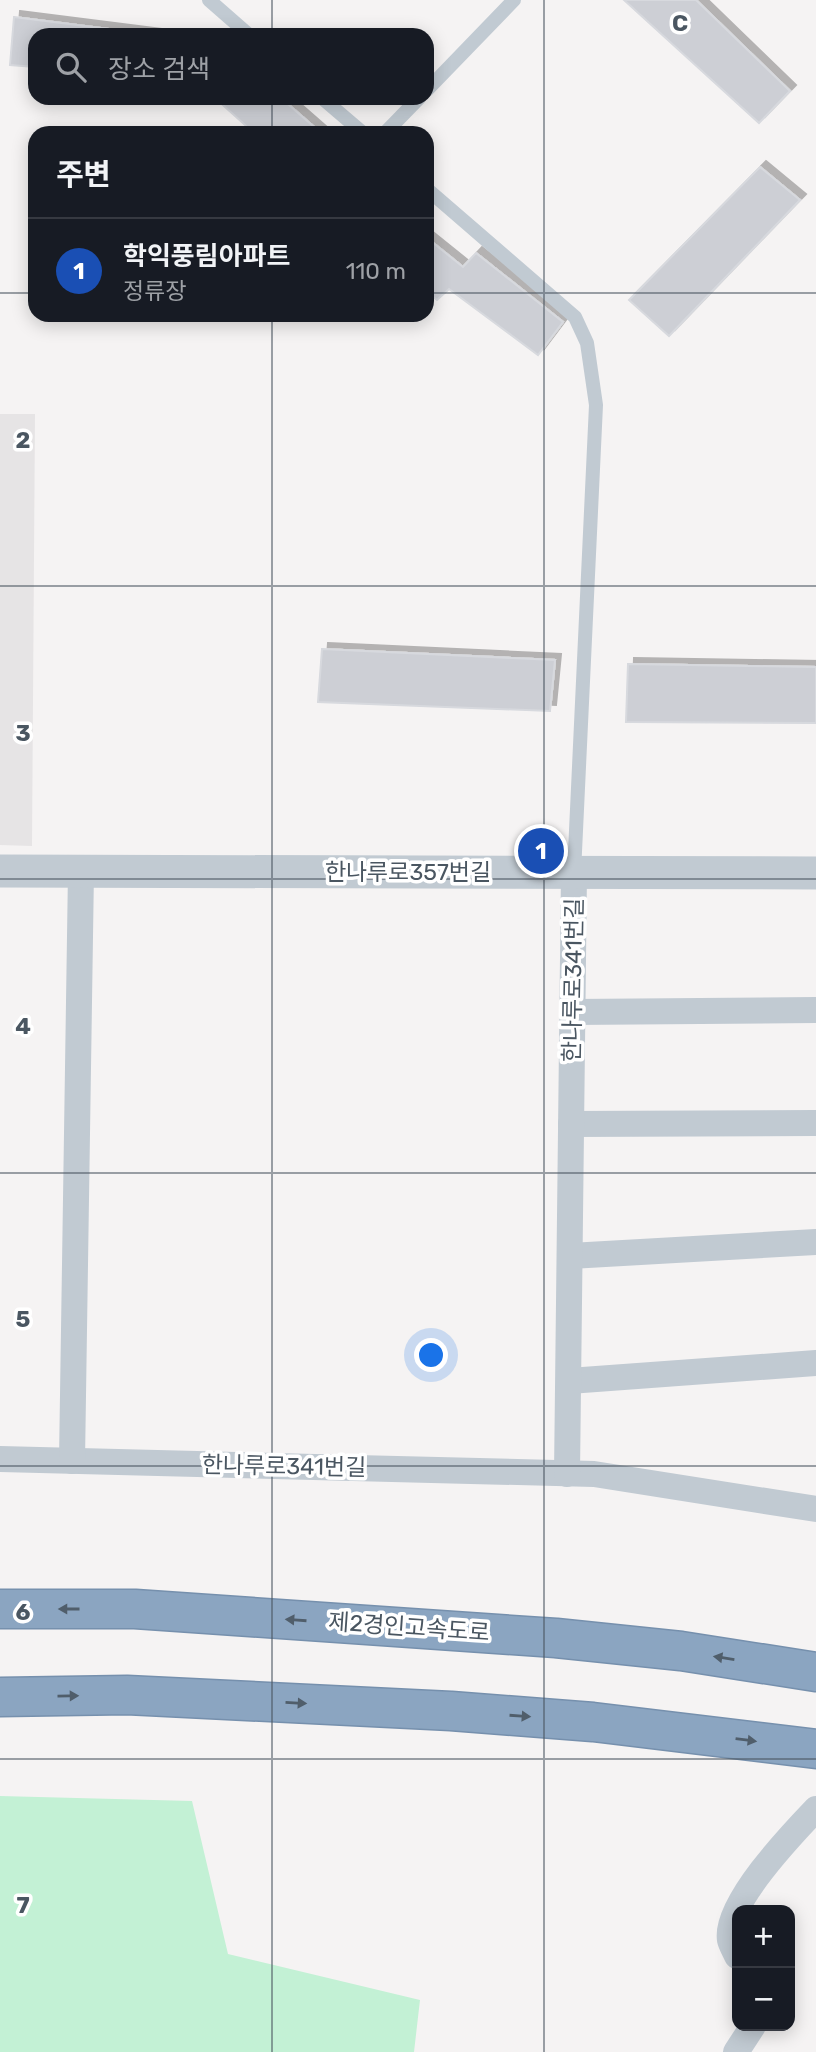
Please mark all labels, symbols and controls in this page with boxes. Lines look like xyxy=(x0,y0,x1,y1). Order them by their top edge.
text: C xyxy=(672,9,688,37)
search box xyxy=(28,28,434,105)
icon: search xyxy=(52,48,90,86)
text: 장소 검색 xyxy=(108,54,210,85)
text: 주변 xyxy=(56,157,111,193)
text: 학익풍림아파트 xyxy=(123,241,290,272)
text: 1 xyxy=(73,257,85,285)
text: 110 m xyxy=(346,257,406,285)
text: 정류장 xyxy=(123,277,186,305)
text: 2 xyxy=(16,426,30,454)
text: 3 xyxy=(15,719,31,747)
pin: 1 xyxy=(518,825,564,877)
street label: 한나루로357번길 xyxy=(325,858,491,886)
street label: 한나루로341번길 xyxy=(558,898,588,1062)
text: 4 xyxy=(15,1012,31,1040)
text: 5 xyxy=(16,1305,31,1333)
your location xyxy=(414,1338,448,1372)
street label: 한나루로341번길 xyxy=(202,1451,366,1481)
text: 6 xyxy=(16,1598,31,1626)
one-way arrow xyxy=(58,1603,80,1615)
street label: 제2경인고속도로 xyxy=(327,1607,491,1647)
one-way arrow xyxy=(285,1614,307,1625)
one-way arrow xyxy=(713,1652,735,1663)
one-way arrow xyxy=(57,1690,79,1702)
one-way arrow xyxy=(285,1698,307,1709)
one-way arrow xyxy=(509,1711,531,1722)
one-way arrow xyxy=(735,1735,757,1746)
text: 7 xyxy=(16,1891,30,1919)
map controls xyxy=(732,1905,795,2031)
button: + xyxy=(732,1905,795,1968)
button: − xyxy=(732,1968,795,2031)

